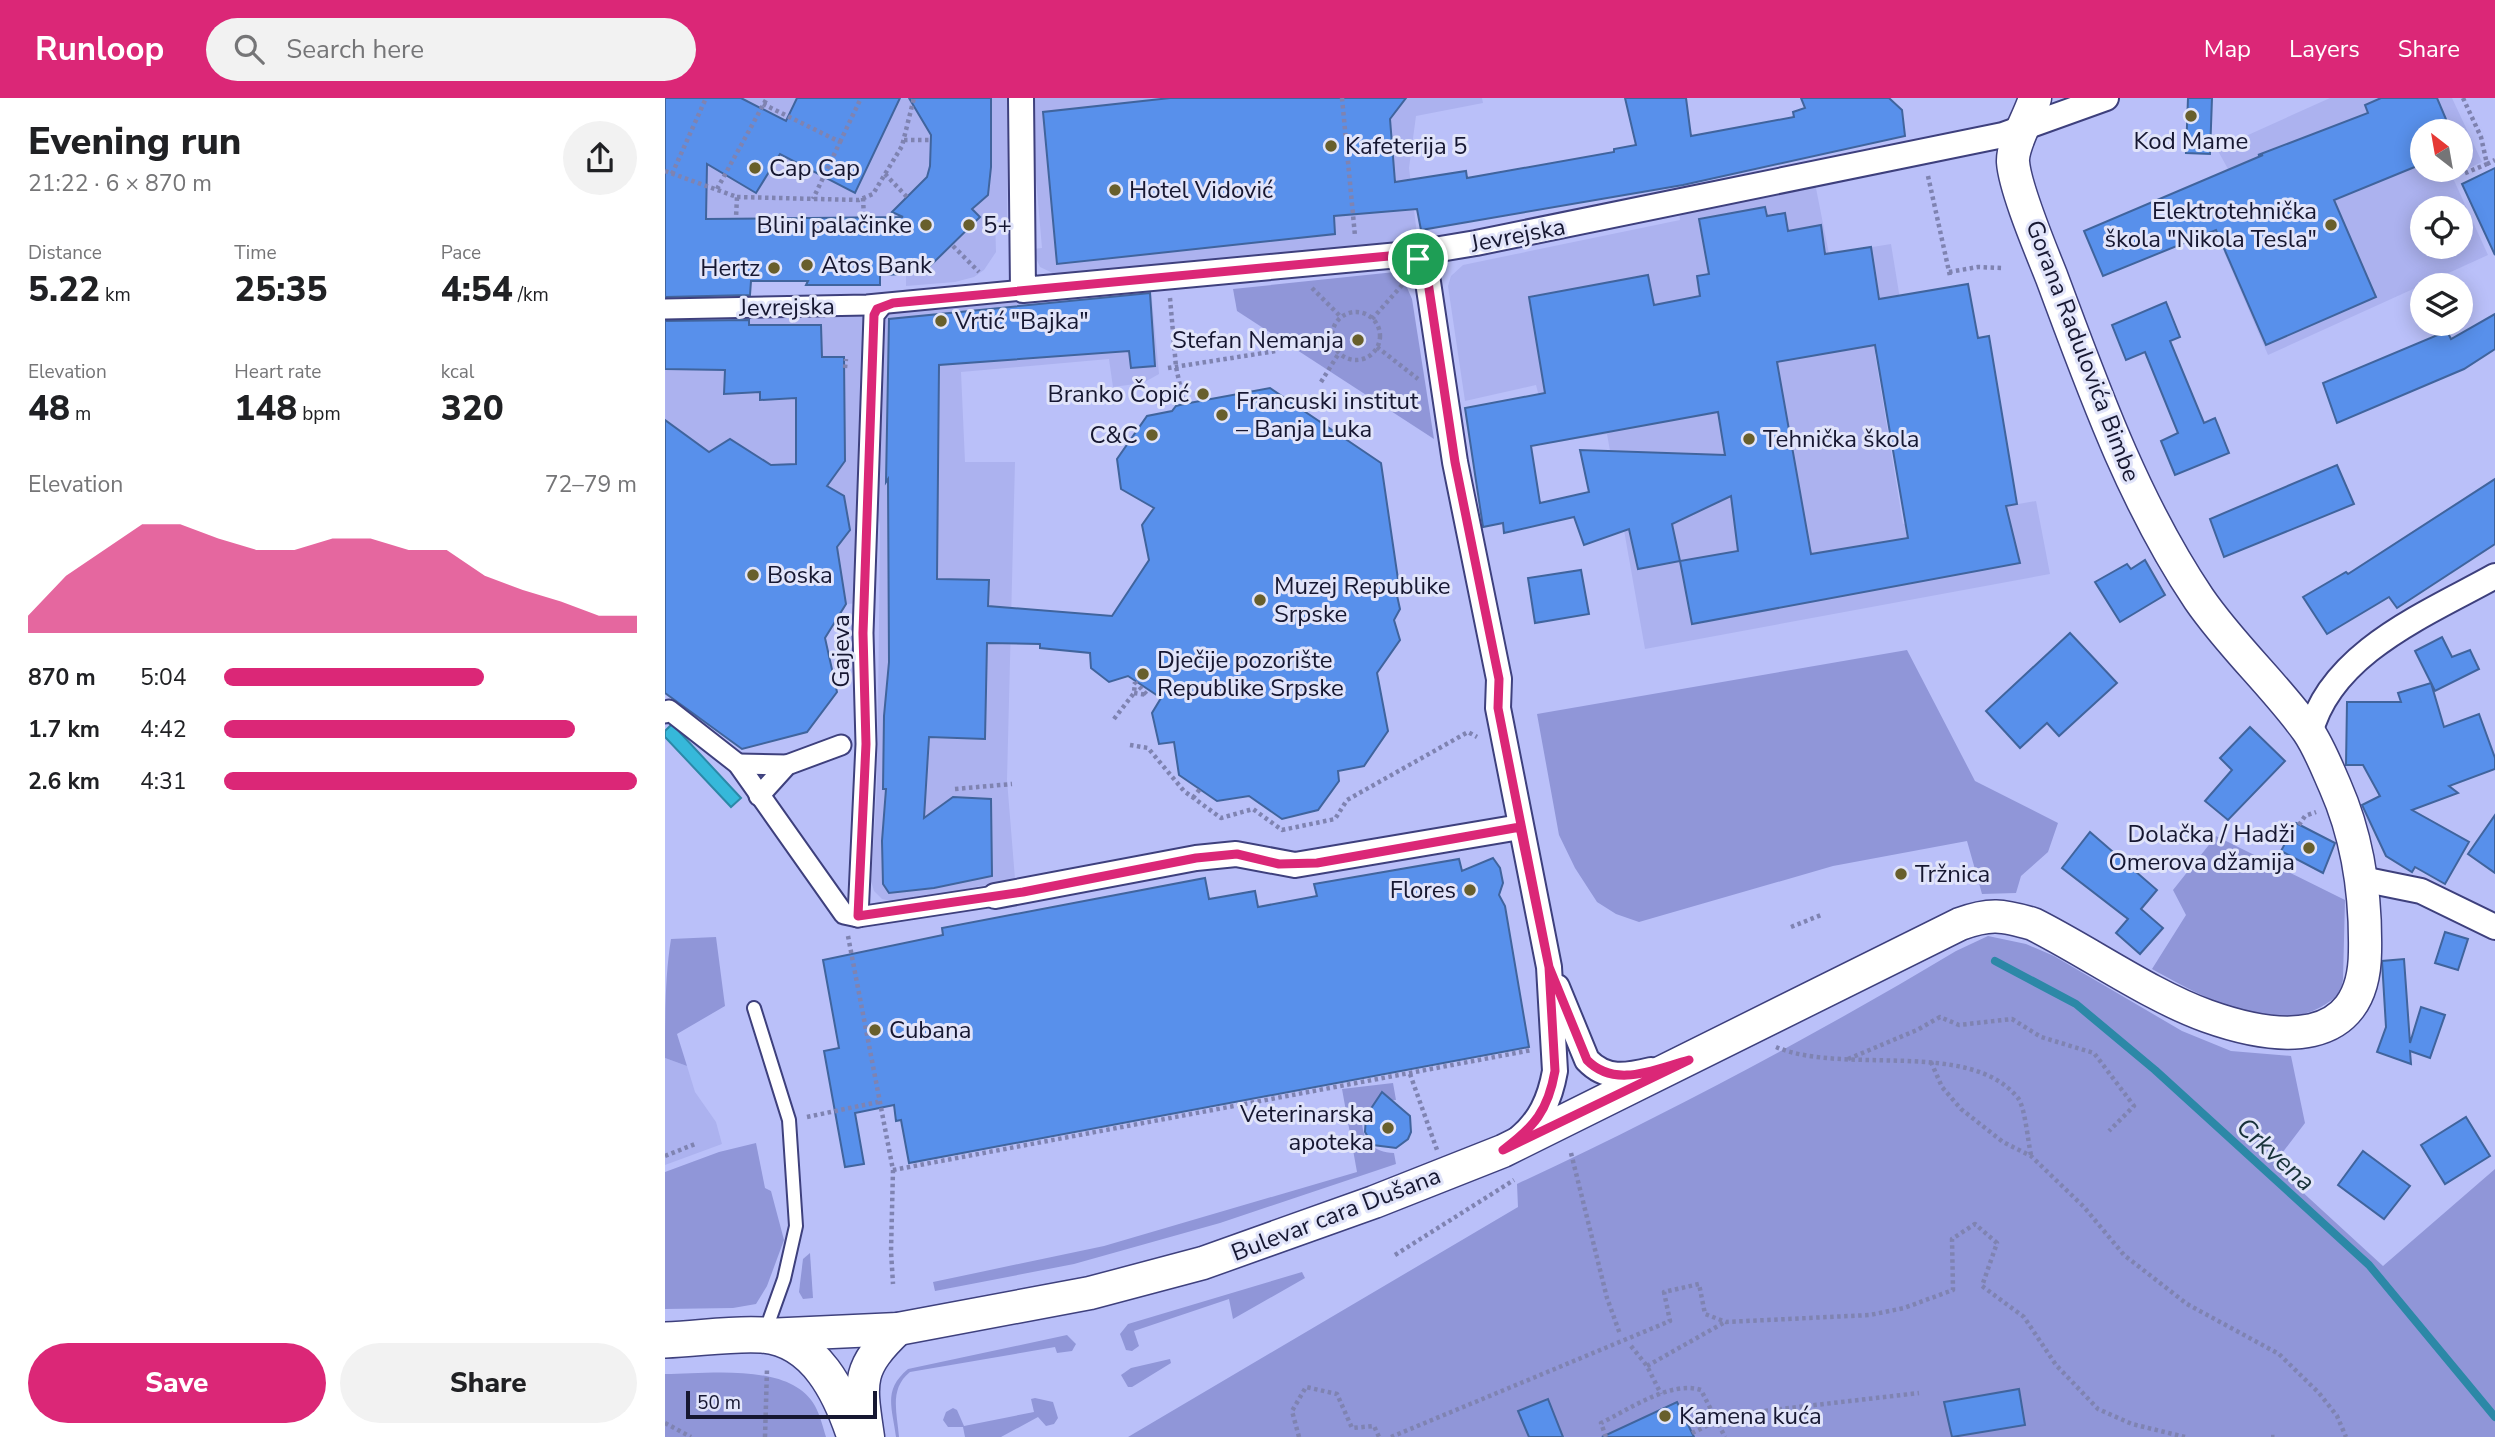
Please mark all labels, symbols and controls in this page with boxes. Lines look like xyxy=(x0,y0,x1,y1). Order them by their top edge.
search box xyxy=(206,18,696,81)
text: Runloop xyxy=(35,27,164,72)
icon: search xyxy=(230,30,268,68)
text: Search here xyxy=(286,32,424,67)
text: Map xyxy=(2204,33,2251,65)
text: Layers xyxy=(2289,33,2360,65)
text: Share xyxy=(2398,33,2460,65)
marker: Kod Mame xyxy=(2183,108,2199,124)
text: Evening run xyxy=(28,116,241,167)
north arrow xyxy=(2410,119,2473,182)
map controls xyxy=(2410,119,2473,336)
button: share xyxy=(563,121,637,195)
place label: Kod Mame xyxy=(2134,125,2248,157)
place label: Kafeterija 5 xyxy=(1345,130,1467,162)
marker: Kafeterija 5 xyxy=(1323,138,1339,154)
place label: Cap Cap xyxy=(769,152,860,184)
marker: Cap Cap xyxy=(747,160,763,176)
text: 21:22 · 6 × 870 m xyxy=(28,168,212,199)
place label: Hotel Vidović xyxy=(1129,174,1273,206)
marker: Hotel Vidović xyxy=(1107,182,1123,198)
place label: Elektrotehnička škola "Nikola Tesla" xyxy=(2105,195,2317,255)
button: locate xyxy=(2410,196,2473,259)
place label: Blini palačinke xyxy=(756,209,912,241)
place label: 5+ xyxy=(983,209,1012,241)
street label: Jevrejska xyxy=(1467,210,1568,260)
street label: Gorana Radulovića Bimbe xyxy=(2018,216,2148,486)
marker: Blini palačinke xyxy=(918,217,934,233)
marker: 5+ xyxy=(961,217,977,233)
marker: Elektrotehnička škola "Nikola Tesla" xyxy=(2323,217,2339,233)
pin xyxy=(1388,229,1448,289)
text: Distance xyxy=(28,240,102,266)
text: Time xyxy=(234,240,277,266)
text: Pace xyxy=(441,240,481,266)
icon: arrive xyxy=(1399,240,1437,278)
place label: Atos Bank xyxy=(821,249,933,281)
place label: Hertz xyxy=(700,252,760,284)
marker: Atos Bank xyxy=(799,257,815,273)
marker: Hertz xyxy=(766,260,782,276)
text: 5.22 xyxy=(28,266,100,313)
text: 25:35 xyxy=(234,266,327,313)
text: 4:54 xyxy=(441,266,513,313)
button: layers xyxy=(2410,273,2473,336)
text: km xyxy=(100,282,131,308)
text: /km xyxy=(513,282,549,308)
street label: Jevrejska xyxy=(738,290,835,324)
place label: Vrtić "Bajka" xyxy=(954,305,1089,337)
marker: Vrtić "Bajka" xyxy=(933,313,949,329)
place label: Stefan Nemanja xyxy=(1172,324,1344,356)
marker: Stefan Nemanja xyxy=(1350,332,1366,348)
text: Elevation xyxy=(28,359,107,385)
text: Heart rate xyxy=(234,359,321,385)
text: kcal xyxy=(441,359,474,385)
place label: Branko Čopić xyxy=(1047,378,1189,410)
text: 48 xyxy=(28,385,70,432)
text: 148 xyxy=(234,385,297,432)
text: 320 xyxy=(441,385,504,432)
place label: Francuski institut – Banja Luka xyxy=(1236,385,1419,445)
marker: Branko Čopić xyxy=(1195,386,1211,402)
text: m xyxy=(70,401,91,427)
text: bpm xyxy=(297,401,341,427)
marker: Francuski institut – Banja Luka xyxy=(1214,407,1230,423)
place label: C&C xyxy=(1090,419,1138,451)
place label: Tehnička škola xyxy=(1763,423,1920,455)
marker: C&C xyxy=(1144,427,1160,443)
marker: Tehnička škola xyxy=(1741,431,1757,447)
text: Elevation xyxy=(28,469,123,500)
text: 72–79 m xyxy=(545,469,637,500)
place label: Boska xyxy=(767,559,833,591)
marker: Boska xyxy=(745,567,761,583)
place label: Muzej Republike Srpske xyxy=(1274,570,1451,630)
marker: Muzej Republike Srpske xyxy=(1252,592,1268,608)
street label: Gajeva xyxy=(825,614,857,688)
place label: Dječije pozorište Republike Srpske xyxy=(1157,644,1344,704)
text: 870 m xyxy=(28,662,96,693)
text: 5:04 xyxy=(140,662,187,693)
marker: Dječije pozorište Republike Srpske xyxy=(1135,666,1151,682)
text: 1.7 km xyxy=(28,714,100,745)
text: 4:42 xyxy=(140,714,187,745)
text: 2.6 km xyxy=(28,766,100,797)
text: 4:31 xyxy=(140,766,187,797)
place label: Dolačka / Hadži Omerova džamija xyxy=(2108,818,2295,878)
marker: Dolačka / Hadži Omerova džamija xyxy=(2301,840,2317,856)
place label: Tržnica xyxy=(1915,858,1990,890)
marker: Tržnica xyxy=(1893,866,1909,882)
place label: Flores xyxy=(1390,874,1456,906)
marker: Flores xyxy=(1462,882,1478,898)
place label: Cubana xyxy=(889,1014,971,1046)
marker: Cubana xyxy=(867,1022,883,1038)
place label: Veterinarska apoteka xyxy=(1239,1098,1374,1158)
water label: Crkvena xyxy=(2229,1110,2323,1199)
marker: Veterinarska apoteka xyxy=(1380,1120,1396,1136)
street label: Bulevar cara Dušana xyxy=(1227,1159,1445,1269)
button: Save xyxy=(28,1343,326,1423)
button: Share xyxy=(340,1343,637,1423)
scale bar xyxy=(686,1388,877,1420)
text: 50 m xyxy=(697,1390,741,1416)
place label: Kamena kuća xyxy=(1679,1400,1822,1432)
marker: Kamena kuća xyxy=(1657,1408,1673,1424)

